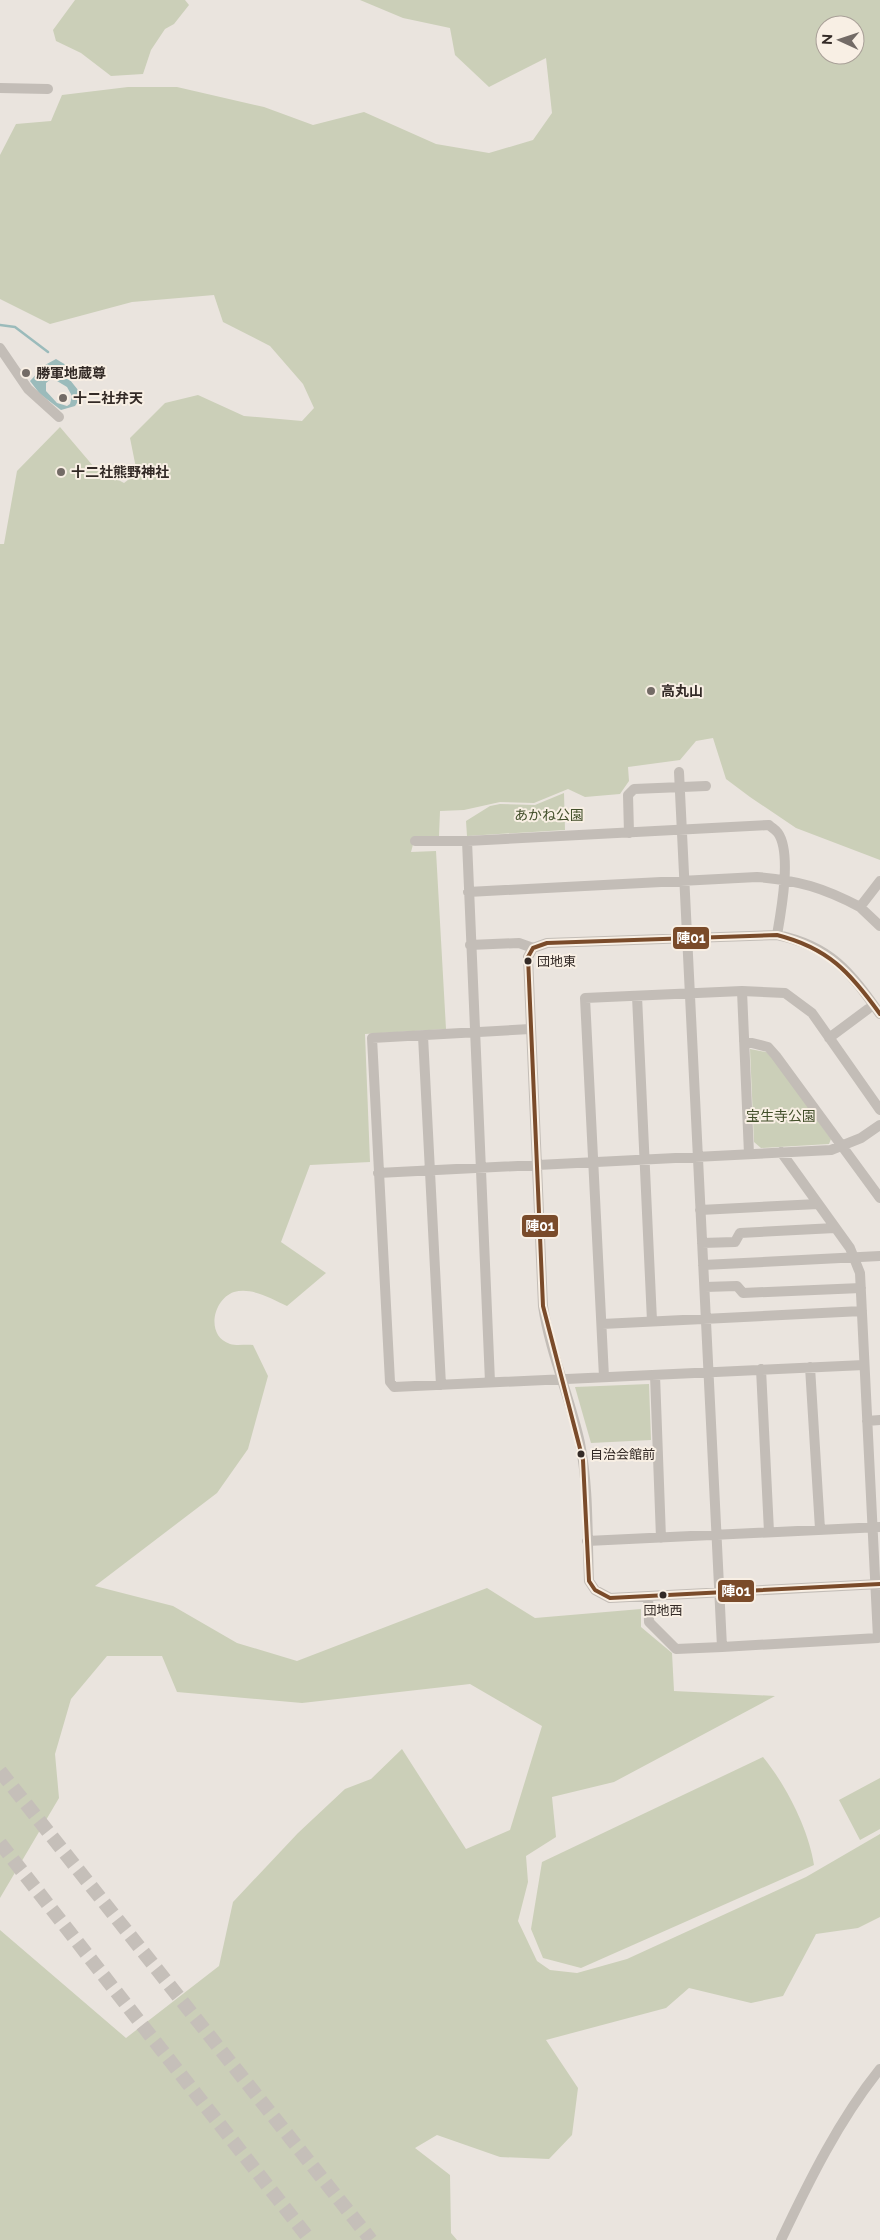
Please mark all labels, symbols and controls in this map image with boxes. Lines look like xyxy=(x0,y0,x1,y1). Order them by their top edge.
north arrow xyxy=(815,15,865,65)
text: N xyxy=(819,34,835,45)
place label: 勝軍地蔵尊 xyxy=(36,365,106,381)
marker: 勝軍地蔵尊 xyxy=(20,367,32,379)
place label: 十二社弁天 xyxy=(73,390,143,406)
marker: 十二社弁天 xyxy=(57,392,69,404)
place label: 十二社熊野神社 xyxy=(71,464,169,480)
marker: 十二社熊野神社 xyxy=(55,466,67,478)
place label: 高丸山 xyxy=(661,683,703,699)
marker: 高丸山 xyxy=(645,685,657,697)
park label: あかね公園 xyxy=(514,807,584,823)
line badge: 陣01 xyxy=(672,926,710,950)
text: 陣01 xyxy=(676,930,706,946)
place label: 団地東 xyxy=(537,954,576,969)
marker: 団地東 xyxy=(523,956,533,966)
park label: 宝生寺公園 xyxy=(746,1108,816,1124)
line badge: 陣01 xyxy=(521,1214,559,1238)
text: 陣01 xyxy=(525,1218,555,1234)
place label: 自治会館前 xyxy=(590,1447,655,1462)
marker: 自治会館前 xyxy=(576,1449,586,1459)
line badge: 陣01 xyxy=(717,1579,755,1603)
text: 陣01 xyxy=(721,1583,751,1599)
marker: 団地西 xyxy=(658,1590,668,1600)
place label: 団地西 xyxy=(643,1603,683,1618)

